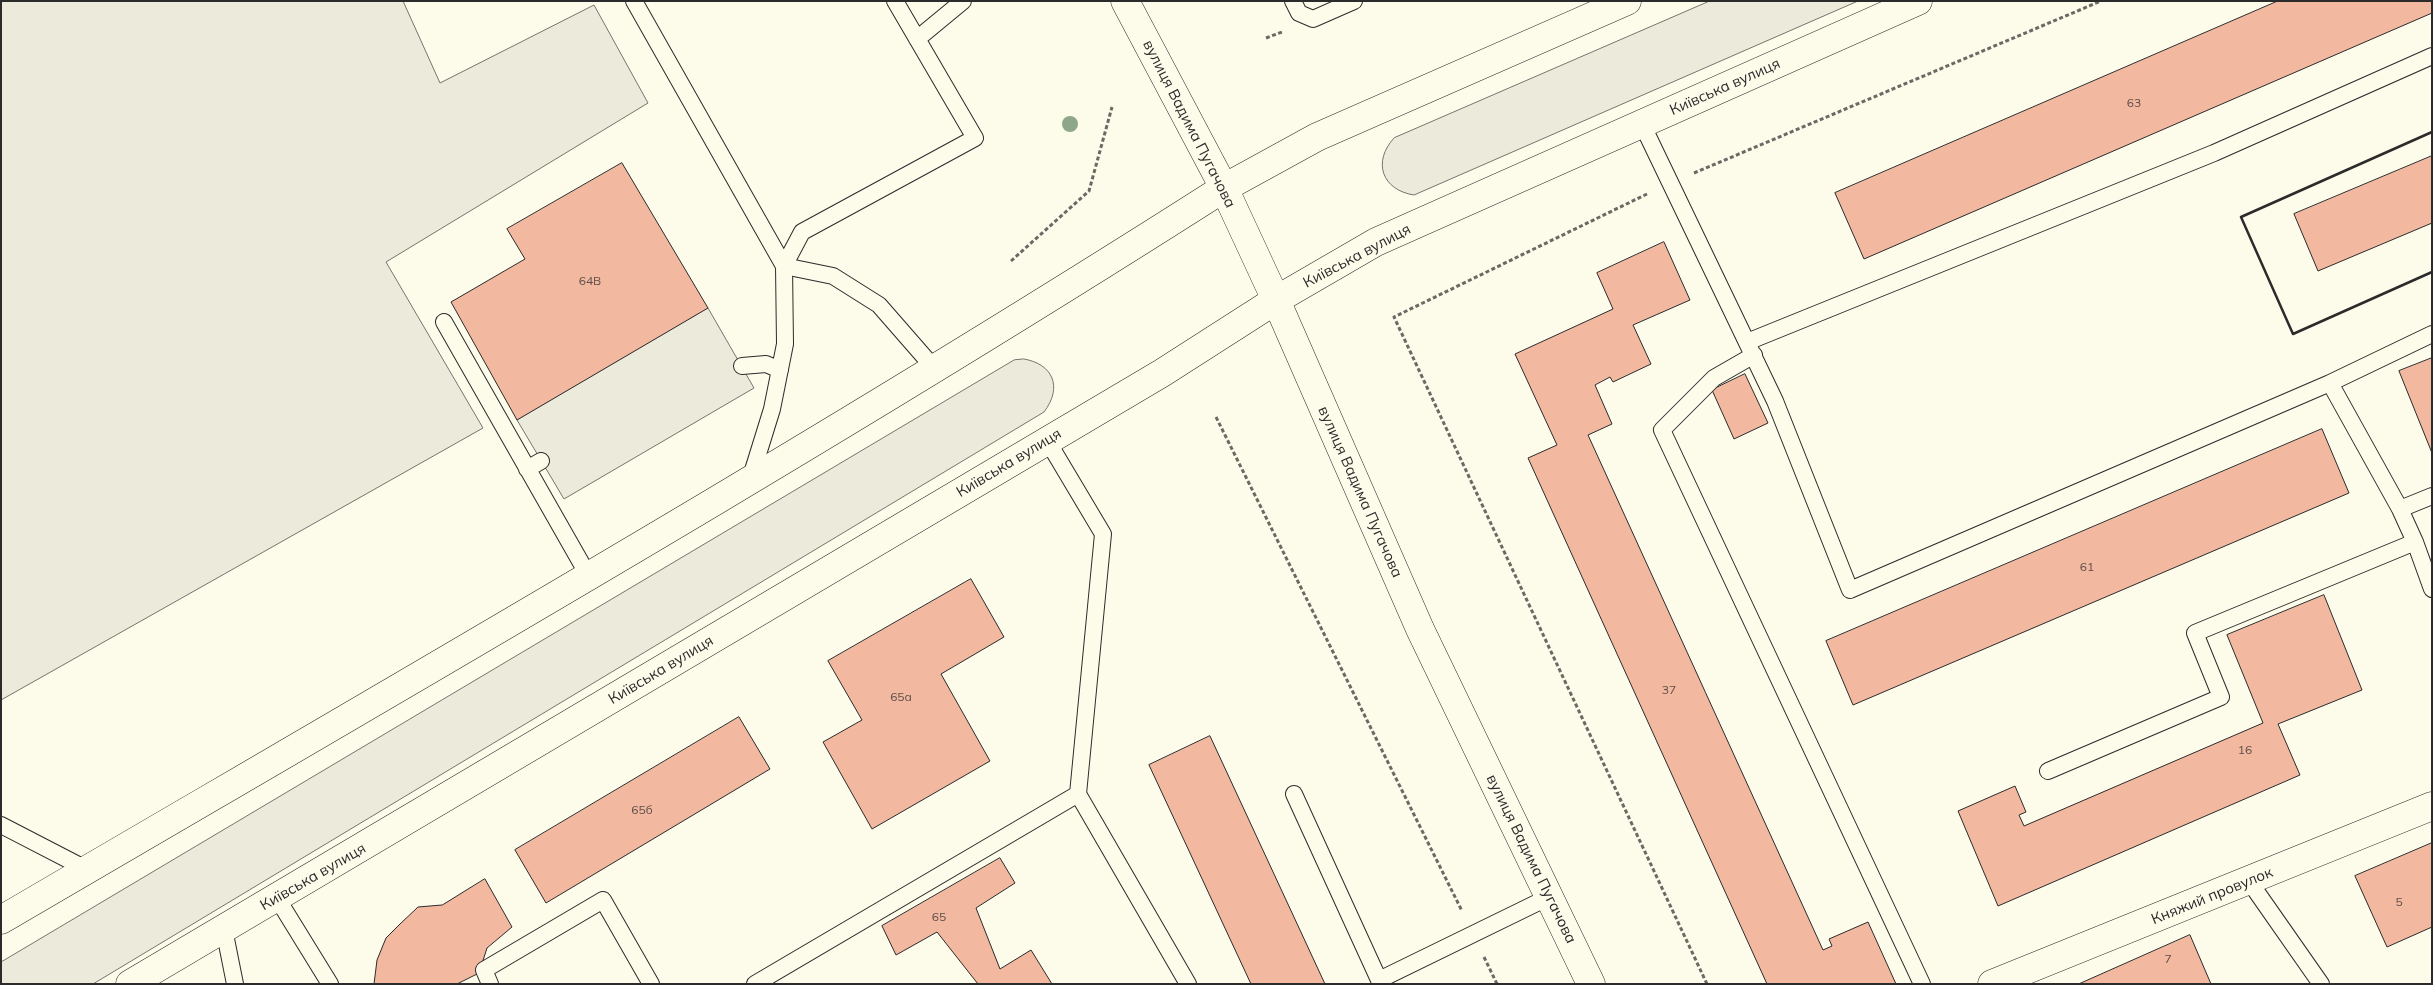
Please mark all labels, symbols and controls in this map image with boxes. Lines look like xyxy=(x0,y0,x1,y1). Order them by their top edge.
street label: вулиця Вадима Пугачова xyxy=(1139,37,1239,211)
street label: Київська вулиця xyxy=(1667,55,1783,119)
house number: 63 xyxy=(2127,96,2141,110)
street label: Київська вулиця xyxy=(1300,220,1414,292)
house number: 64B xyxy=(579,274,601,288)
street label: вулиця Вадима Пугачова xyxy=(1314,404,1406,580)
street label: Київська вулиця xyxy=(953,425,1065,501)
house number: 61 xyxy=(2080,560,2094,574)
street label: Київська вулиця xyxy=(605,632,717,708)
house number: 37 xyxy=(1662,683,1676,697)
house number: 65а xyxy=(890,690,912,704)
house number: 16 xyxy=(2238,743,2252,757)
street label: вулиця Вадима Пугачова xyxy=(1482,772,1580,946)
house number: 65б xyxy=(631,803,653,817)
street label: Київська вулиця xyxy=(257,839,369,915)
street label: Княжий провулок xyxy=(2149,863,2275,929)
house number: 5 xyxy=(2395,895,2403,909)
house number: 65 xyxy=(932,910,946,924)
house number: 7 xyxy=(2164,952,2172,966)

